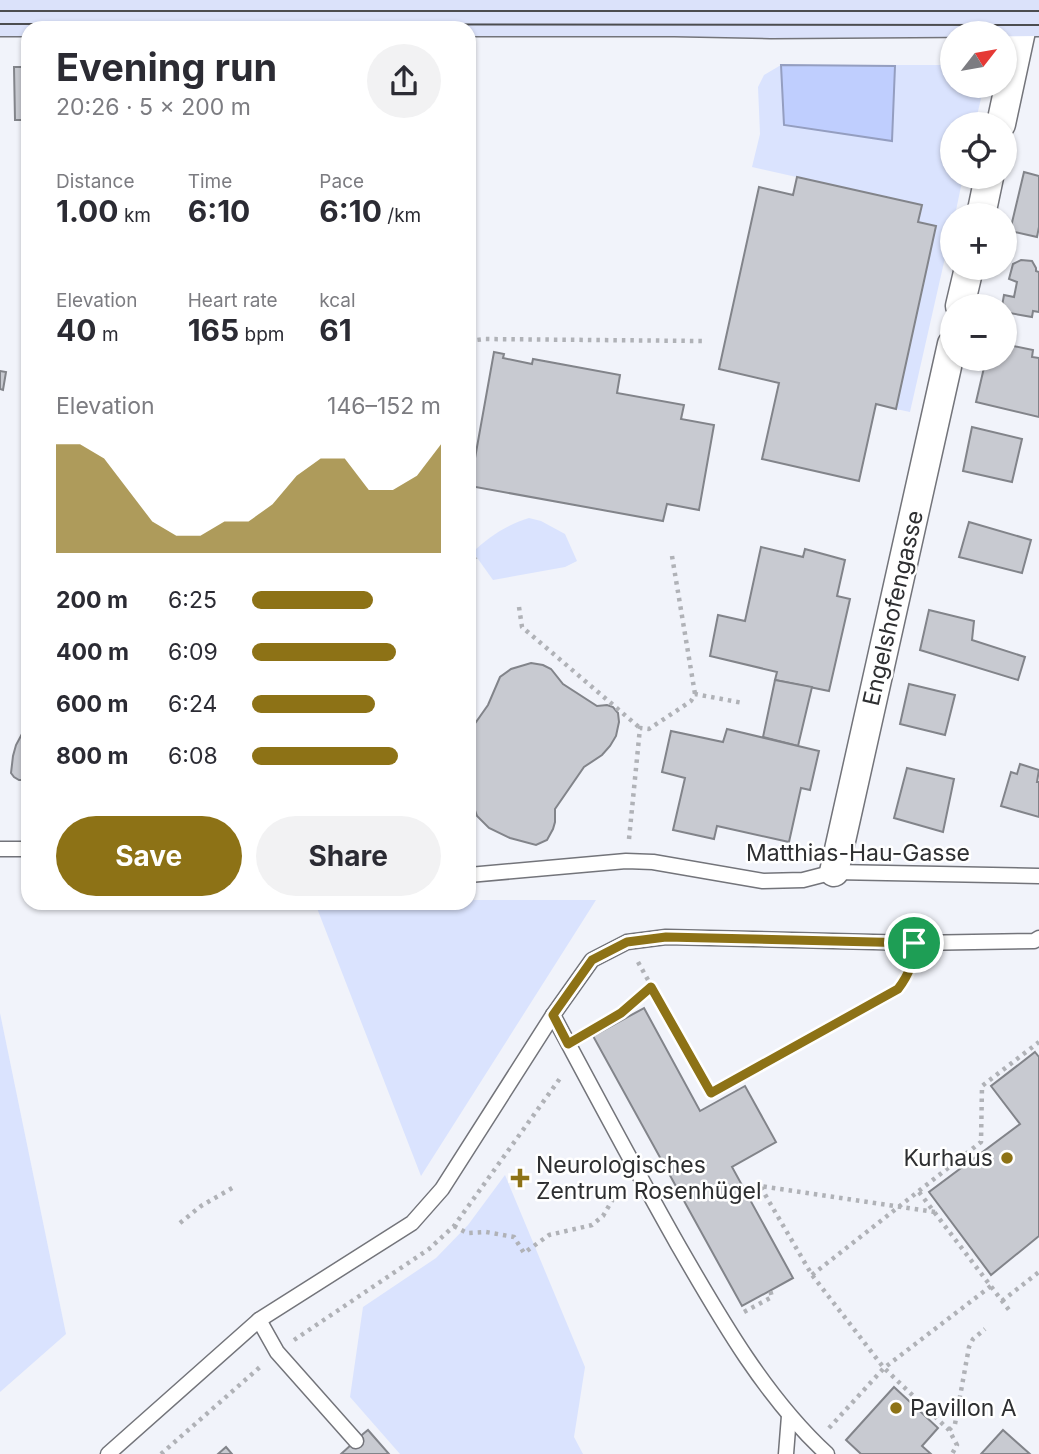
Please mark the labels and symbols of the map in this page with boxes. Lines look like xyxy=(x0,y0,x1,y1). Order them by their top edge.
north arrow xyxy=(940,21,1017,98)
street label: Engelshofengasse xyxy=(857,508,929,708)
street label: Matthias-Hau-Gasse xyxy=(746,839,970,867)
pin xyxy=(884,913,944,973)
place label: Kurhaus xyxy=(903,1144,993,1172)
marker: Kurhaus xyxy=(999,1150,1015,1166)
place label: Neurologisches Zentrum Rosenhügel xyxy=(536,1151,762,1205)
marker: Neurologisches Zentrum Rosenhügel xyxy=(510,1168,530,1188)
place label: Pavillon A xyxy=(910,1394,1017,1422)
marker: Pavillon A xyxy=(888,1400,904,1416)

